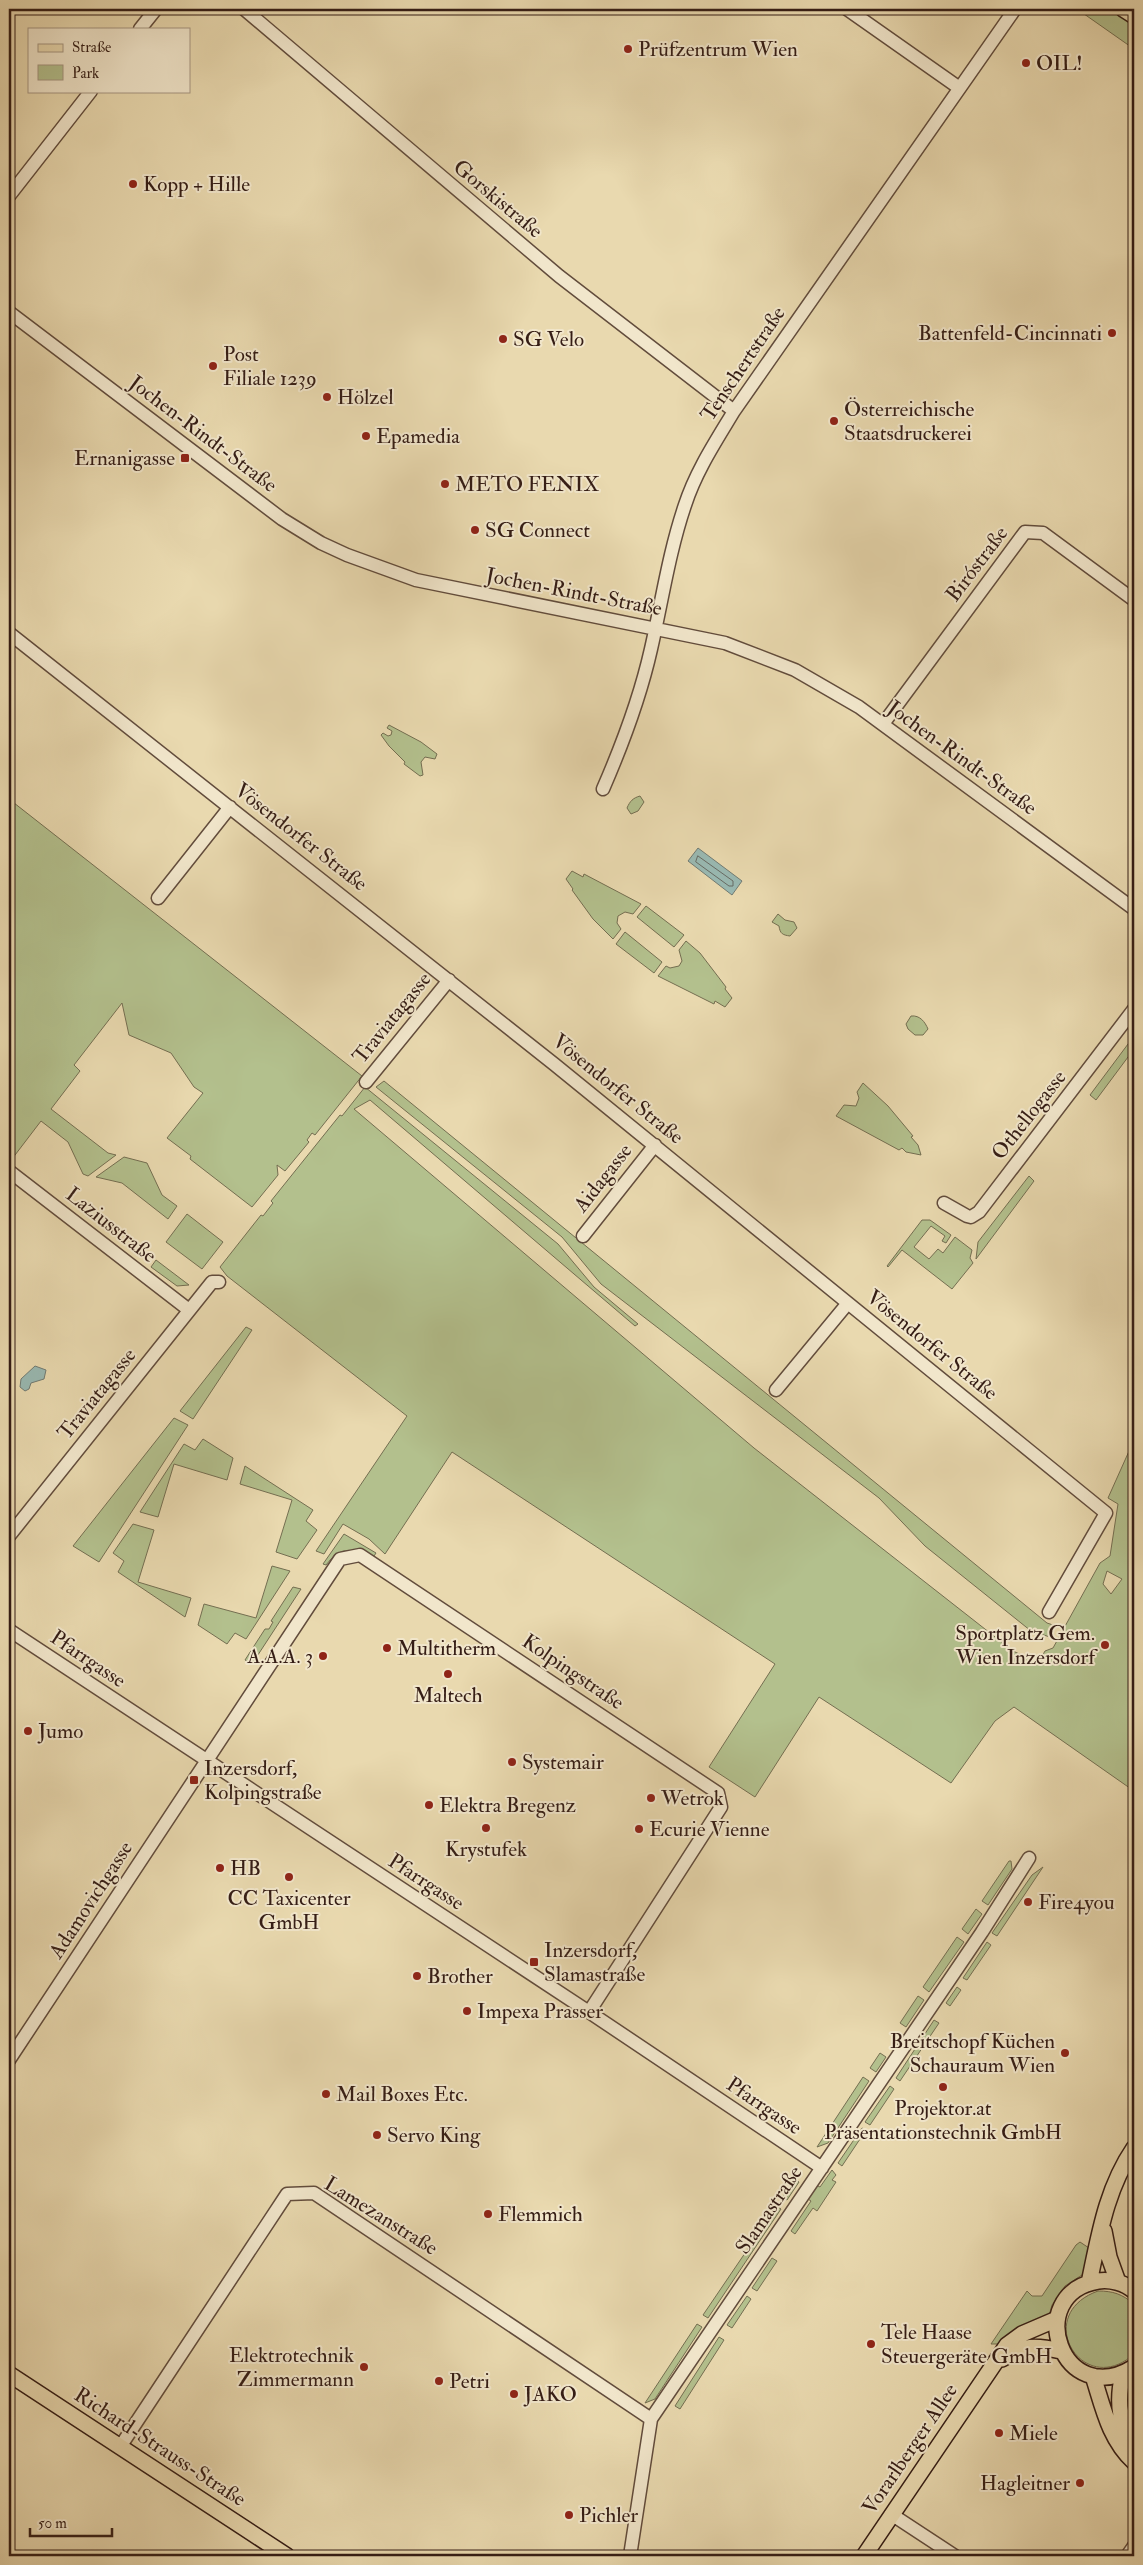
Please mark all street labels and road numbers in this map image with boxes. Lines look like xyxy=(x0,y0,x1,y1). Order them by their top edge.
street label: Gorskistraße xyxy=(448,154,549,245)
street label: Tenschertstraße xyxy=(695,301,792,427)
street label: Jochen-Rindt-Straße xyxy=(123,369,283,499)
street label: Biróstraße xyxy=(940,521,1014,607)
street label: Jochen-Rindt-Straße xyxy=(483,562,664,622)
street label: Jochen-Rindt-Straße xyxy=(881,694,1042,822)
street label: Vösendorfer Straße xyxy=(229,777,373,897)
street label: Traviatagasse xyxy=(347,966,437,1069)
street label: Vösendorfer Straße xyxy=(547,1028,689,1150)
street label: Othellogasse xyxy=(986,1065,1073,1165)
street label: Aidagasse xyxy=(567,1138,638,1219)
street label: Laziusstraße xyxy=(60,1181,162,1269)
street label: Vösendorfer Straße xyxy=(861,1284,1003,1406)
street label: Traviatagasse xyxy=(52,1342,142,1445)
street label: Pfarrgasse xyxy=(45,1624,131,1694)
street label: Kolpingstraße xyxy=(517,1628,629,1716)
street label: Adamovichgasse xyxy=(42,1836,139,1965)
street label: Pfarrgasse xyxy=(383,1847,469,1917)
street label: Pfarrgasse xyxy=(721,2071,807,2141)
street label: Slamastraße xyxy=(730,2160,809,2259)
street label: Lamezanstraße xyxy=(319,2170,443,2262)
street label: Vorarlberger Allee xyxy=(856,2378,964,2520)
street label: Richard-Strauss-Straße xyxy=(69,2381,251,2513)

